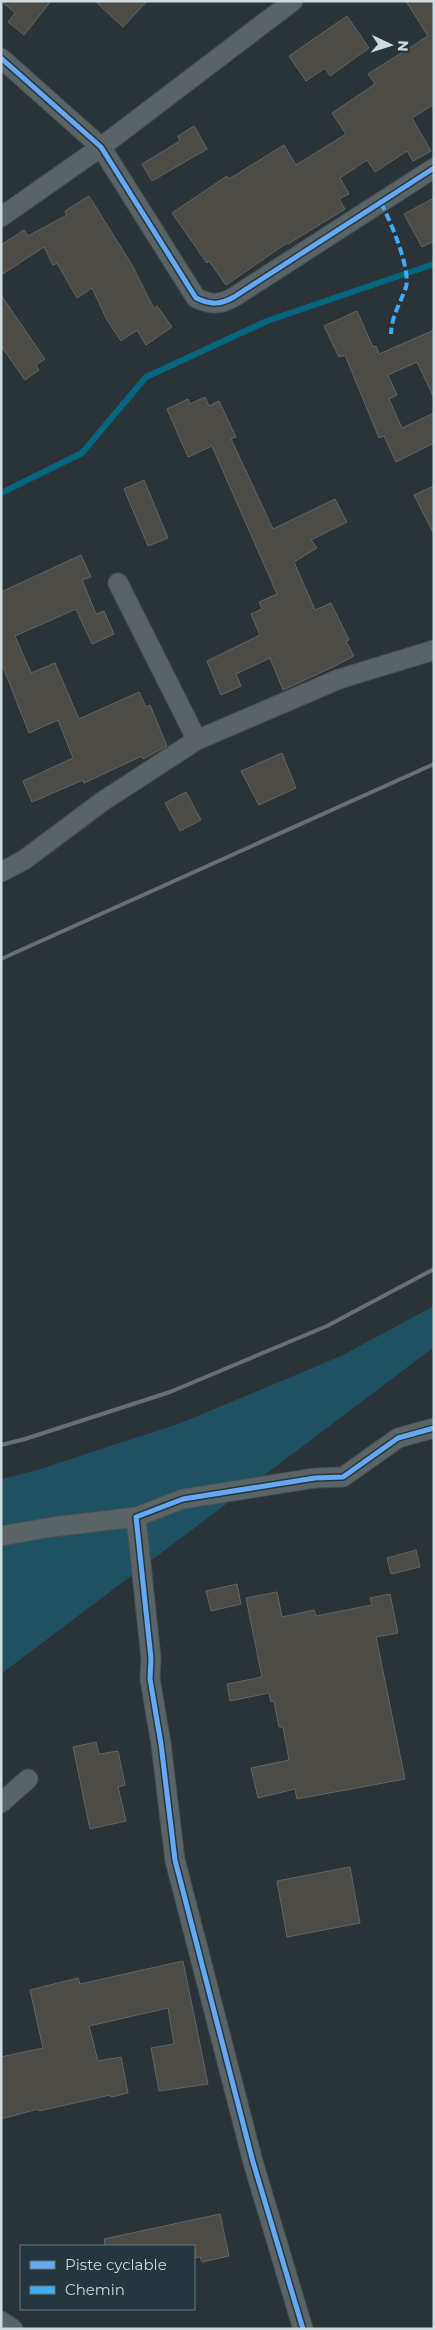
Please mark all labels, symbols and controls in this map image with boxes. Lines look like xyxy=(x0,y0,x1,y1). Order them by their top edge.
north arrow xyxy=(365,20,415,70)
text: N xyxy=(394,40,412,52)
legend xyxy=(20,2245,195,2310)
text: Piste cyclable xyxy=(65,2255,167,2274)
text: Chemin xyxy=(65,2280,125,2299)

